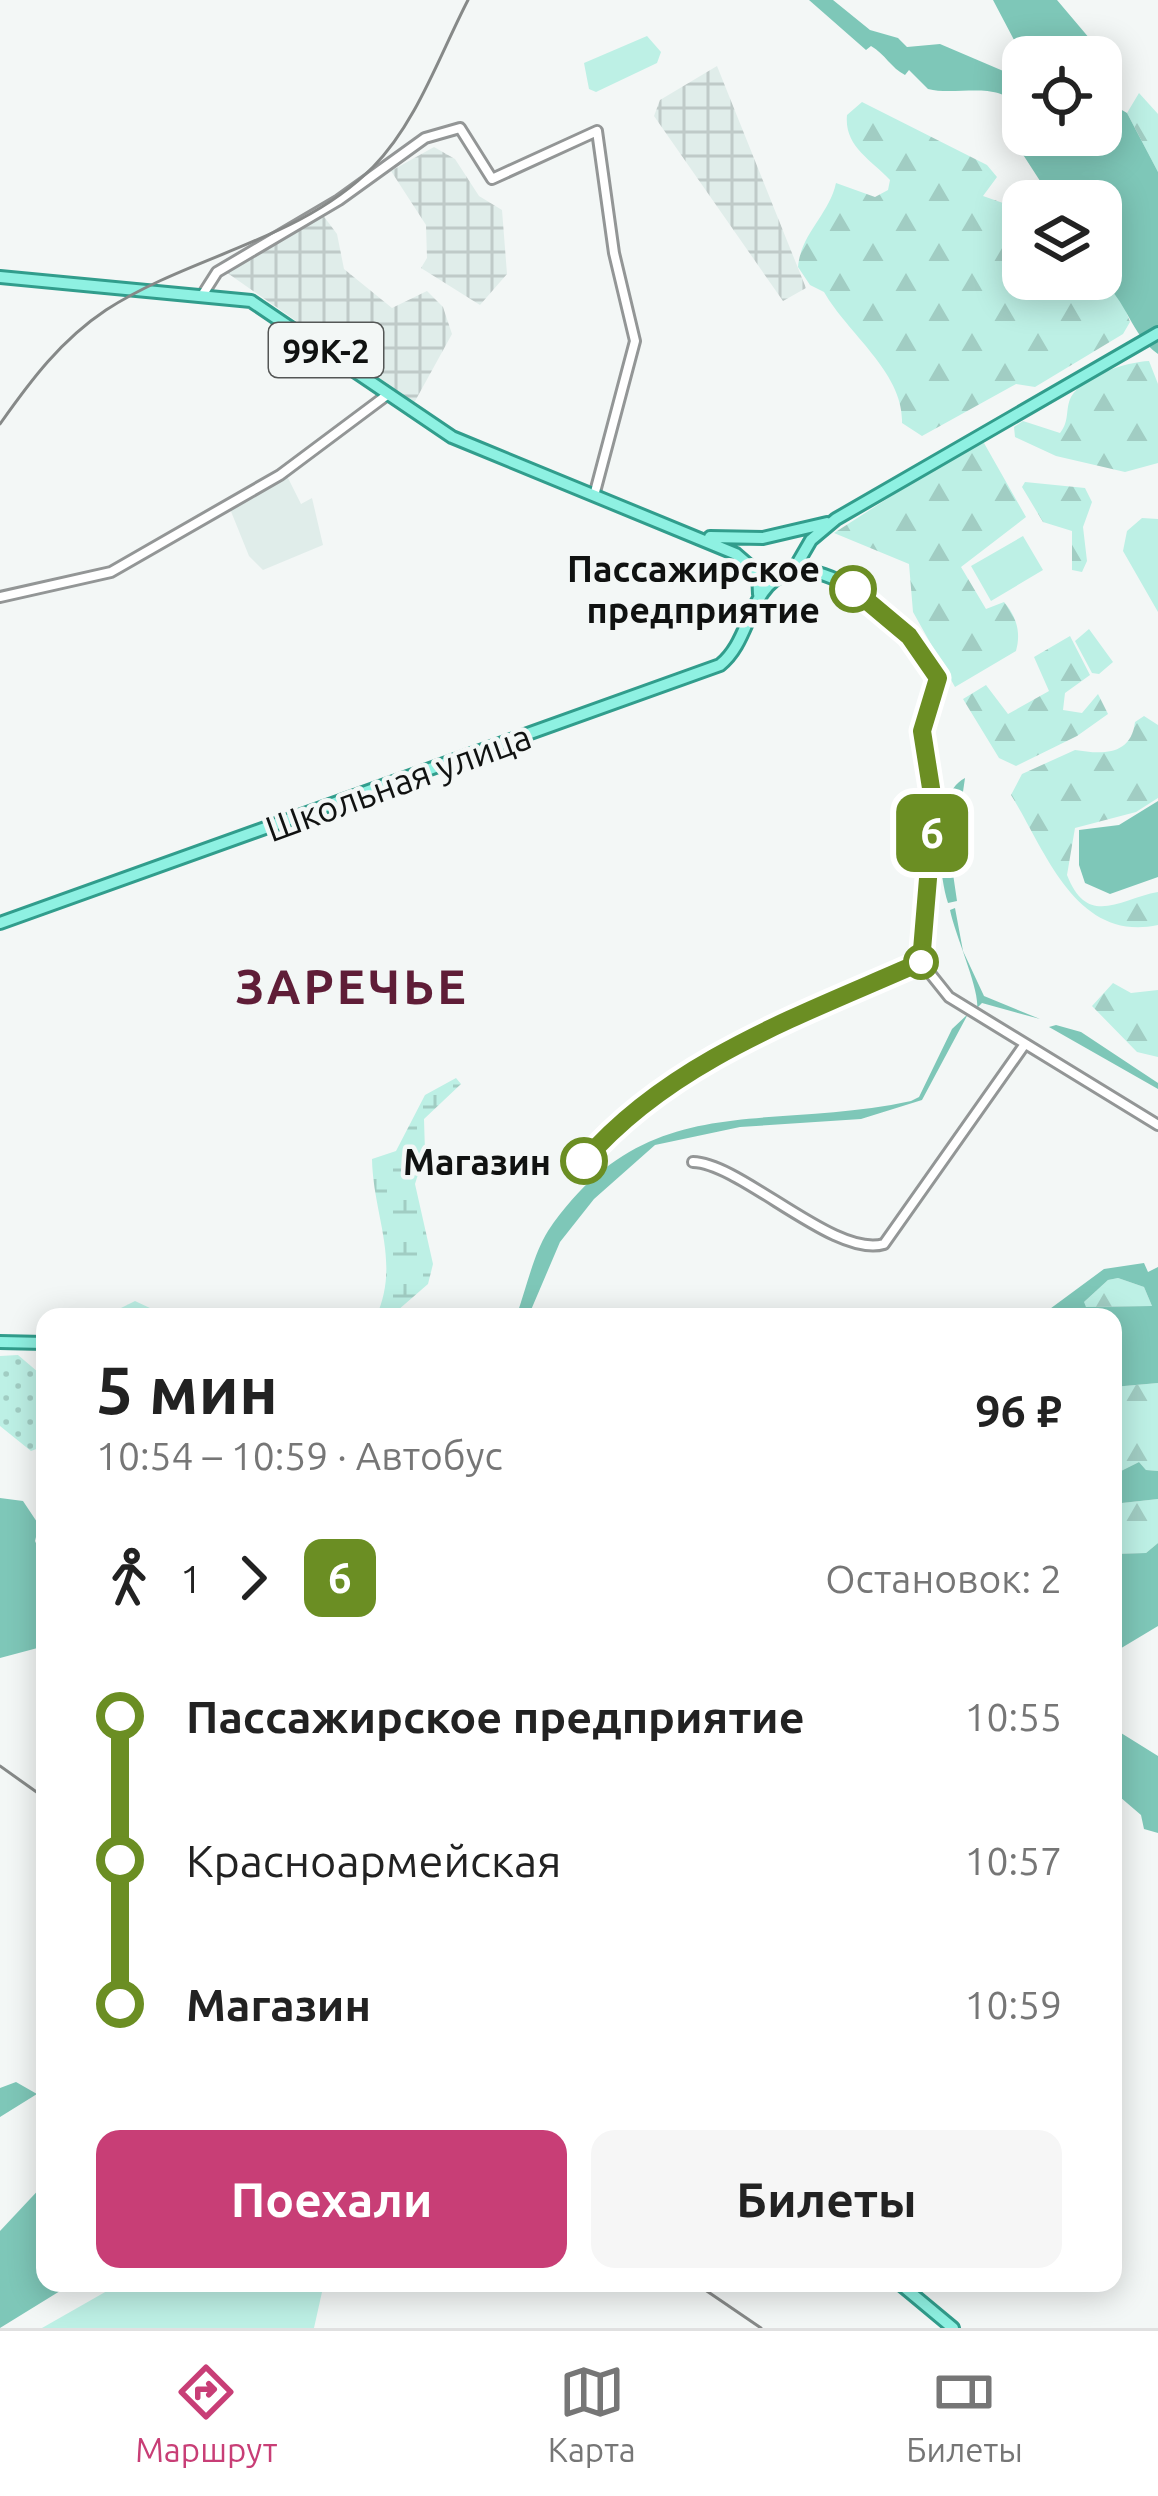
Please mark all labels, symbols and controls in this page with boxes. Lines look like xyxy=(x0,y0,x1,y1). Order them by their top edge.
map controls xyxy=(1002,36,1122,300)
button: locate xyxy=(1002,36,1122,156)
button: layers xyxy=(1002,180,1122,300)
road number: 99К-2 xyxy=(269,323,383,377)
place label: Пассажирское предприятие xyxy=(567,548,820,630)
marker: Пассажирское предприятие xyxy=(831,567,875,611)
street label: Школьная улица xyxy=(260,715,536,849)
line badge: 6 xyxy=(893,794,971,872)
text: 6 xyxy=(920,809,944,856)
unlabelled marker xyxy=(905,946,937,978)
district label: ЗАРЕЧЬЕ xyxy=(235,959,469,1013)
marker: Магазин xyxy=(562,1139,606,1183)
place label: Магазин xyxy=(403,1141,551,1182)
text: 5 мин xyxy=(96,1352,278,1426)
text: 96 ₽ xyxy=(975,1385,1062,1436)
text: 10:54 – 10:59 · Автобус xyxy=(96,1434,503,1477)
icon: walk xyxy=(96,1545,162,1611)
icon: forward xyxy=(220,1545,286,1611)
text: 6 xyxy=(328,1554,352,1601)
text: 1 xyxy=(180,1557,202,1600)
text: Остановок: 2 xyxy=(825,1557,1062,1600)
text: Пассажирское предприятие xyxy=(186,1691,805,1742)
text: 10:55 xyxy=(964,1695,1062,1738)
text: Красноармейская xyxy=(186,1835,561,1886)
text: 10:57 xyxy=(964,1839,1062,1882)
text: Магазин xyxy=(186,1979,371,2030)
text: 10:59 xyxy=(964,1983,1062,2026)
button: Поехали xyxy=(96,2130,567,2268)
button: Билеты xyxy=(591,2130,1062,2268)
tab: Маршрут xyxy=(135,2359,277,2468)
tab: Карта xyxy=(548,2359,636,2468)
tab: Билеты xyxy=(906,2359,1023,2468)

